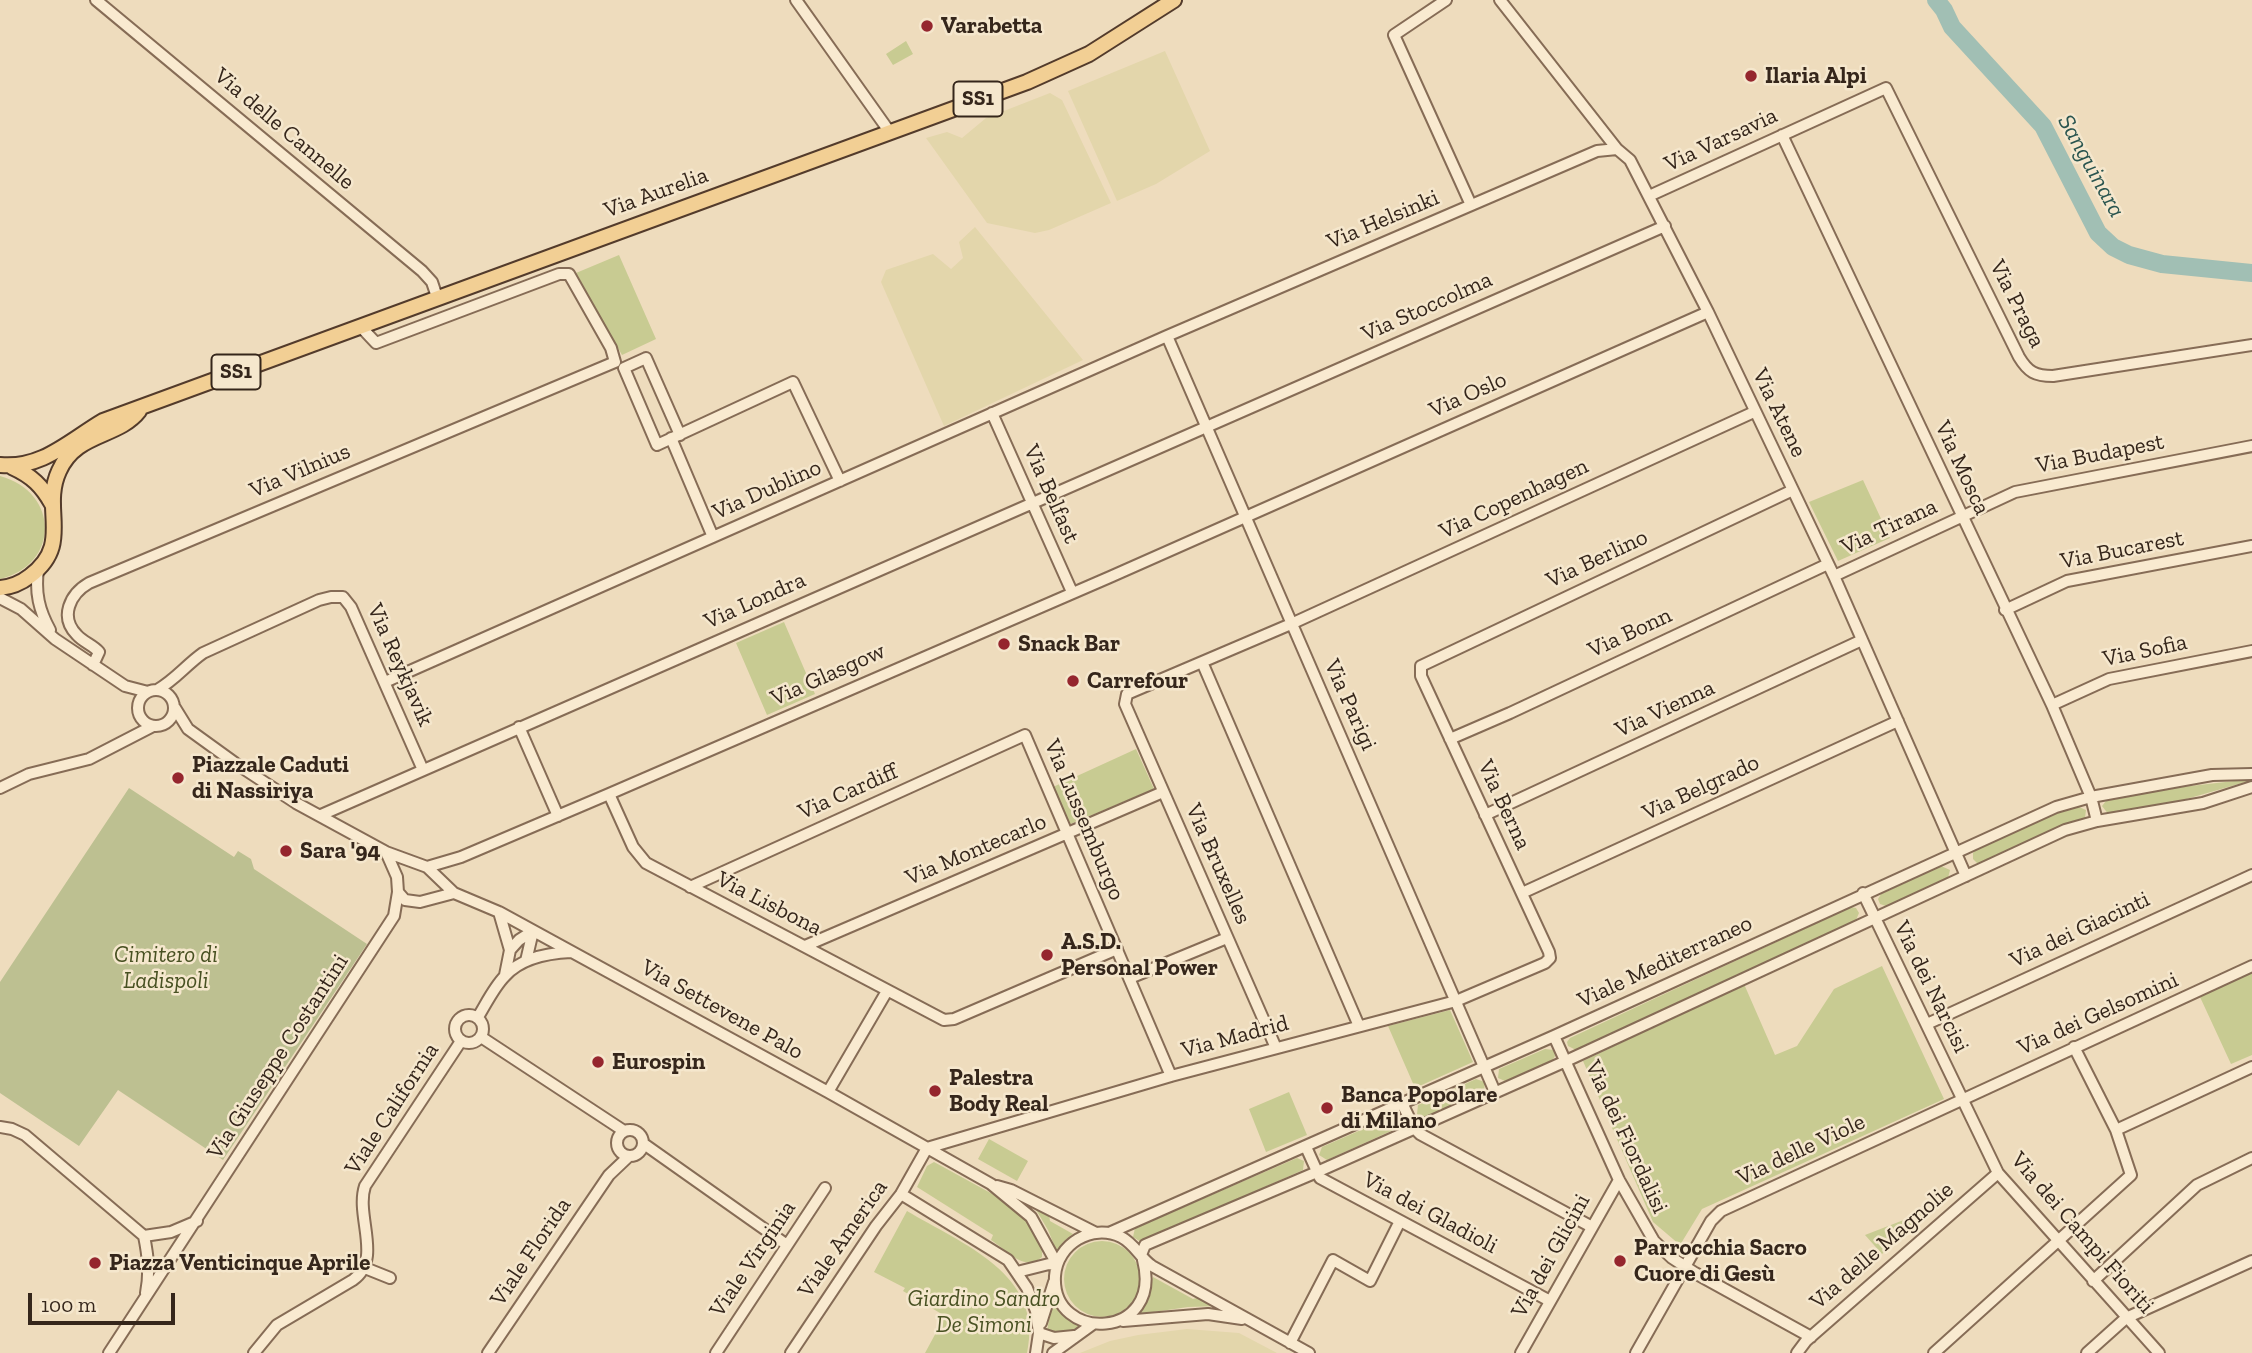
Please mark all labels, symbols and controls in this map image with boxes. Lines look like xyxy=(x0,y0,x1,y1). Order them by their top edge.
place label: Varabetta xyxy=(941,12,1042,40)
marker: Varabetta xyxy=(919,18,935,34)
street label: Via delle Cannelle xyxy=(208,62,360,196)
place label: Ilaria Alpi xyxy=(1765,62,1867,90)
marker: Ilaria Alpi xyxy=(1743,68,1759,84)
road number: SS1 xyxy=(954,82,1002,116)
street label: Via Varsavia xyxy=(1660,102,1782,178)
water label: Sanguinara xyxy=(2051,110,2131,222)
street label: Via Aurelia xyxy=(600,161,712,225)
street label: Via Helsinki xyxy=(1323,184,1443,256)
street label: Via Praga xyxy=(1983,255,2051,353)
street label: Via Stoccolma xyxy=(1357,266,1497,348)
road number: SS1 xyxy=(212,354,260,390)
street label: Via Atene xyxy=(1746,364,1812,462)
street label: Via Oslo xyxy=(1425,366,1511,424)
street label: Via Mosca xyxy=(1928,417,1996,519)
street label: Via Budapest xyxy=(2034,428,2166,480)
street label: Via Vilnius xyxy=(245,437,355,505)
street label: Via Belfast xyxy=(1017,440,1085,548)
street label: Via Copenhagen xyxy=(1435,452,1593,546)
street label: Via Dublino xyxy=(708,454,826,526)
street label: Via Tirana xyxy=(1837,493,1941,561)
street label: Via Berlino xyxy=(1542,523,1652,595)
street label: Via Bucarest xyxy=(2058,525,2186,575)
street label: Via Londra xyxy=(700,566,810,636)
street label: Via Reykjavik xyxy=(361,599,439,731)
street label: Via Bonn xyxy=(1584,602,1676,664)
street label: Via Sofia xyxy=(2100,629,2190,673)
place label: Snack Bar xyxy=(1018,630,1120,658)
marker: Snack Bar xyxy=(996,636,1012,652)
street label: Via Glasgow xyxy=(767,638,889,712)
street label: Via Parigi xyxy=(1318,655,1382,755)
place label: Carrefour xyxy=(1087,667,1188,695)
marker: Carrefour xyxy=(1065,673,1081,689)
street label: Via Vienna xyxy=(1611,674,1719,744)
street label: Via Lussemburgo xyxy=(1038,735,1130,905)
street label: Via Belgrado xyxy=(1638,749,1764,827)
place label: Piazzale Caduti di Nassiriya xyxy=(192,751,349,805)
street label: Via Berna xyxy=(1471,756,1537,854)
street label: Via Cardiff xyxy=(794,758,902,826)
marker: Piazzale Caduti di Nassiriya xyxy=(170,770,186,786)
street label: Via Bruxelles xyxy=(1179,799,1257,929)
street label: Via Montecarlo xyxy=(901,808,1051,892)
place label: Sara '94 xyxy=(300,837,381,865)
marker: Sara '94 xyxy=(278,843,294,859)
street label: Via Lisbona xyxy=(712,866,826,942)
street label: Via dei Giacinti xyxy=(2006,886,2154,974)
street label: Viale Mediterraneo xyxy=(1573,909,1757,1015)
street label: Via dei Narcisi xyxy=(1887,917,1975,1057)
place label: A.S.D. Personal Power xyxy=(1061,928,1218,982)
park label: Cimitero di Ladispoli xyxy=(114,941,218,995)
marker: A.S.D. Personal Power xyxy=(1039,947,1055,963)
street label: Via Giuseppe Costantini xyxy=(201,949,355,1165)
street label: Via Settevene Palo xyxy=(636,954,808,1066)
street label: Via dei Gelsomini xyxy=(2013,966,2183,1062)
street label: Via Madrid xyxy=(1178,1009,1292,1065)
street label: Viale California xyxy=(339,1038,445,1180)
place label: Eurospin xyxy=(612,1048,705,1076)
marker: Eurospin xyxy=(590,1054,606,1070)
street label: Via dei Fiordalisi xyxy=(1578,1056,1674,1218)
place label: Palestra Body Real xyxy=(949,1064,1048,1118)
place label: Banca Popolare di Milano xyxy=(1341,1081,1497,1135)
marker: Palestra Body Real xyxy=(927,1083,943,1099)
marker: Banca Popolare di Milano xyxy=(1319,1100,1335,1116)
street label: Via delle Viole xyxy=(1732,1108,1870,1192)
street label: Via dei Campi Fioriti xyxy=(2004,1147,2160,1319)
street label: Via dei Gladioli xyxy=(1358,1166,1502,1260)
street label: Viale America xyxy=(792,1175,894,1303)
street label: Via delle Magnolie xyxy=(1805,1176,1959,1316)
street label: Via dei Glicini xyxy=(1506,1189,1596,1323)
street label: Viale Florida xyxy=(485,1193,577,1311)
street label: Viale Virginia xyxy=(704,1196,802,1322)
place label: Parrocchia Sacro Cuore di Gesù xyxy=(1634,1234,1807,1288)
place label: Piazza Venticinque Aprile xyxy=(109,1249,370,1277)
marker: Parrocchia Sacro Cuore di Gesù xyxy=(1612,1253,1628,1269)
marker: Piazza Venticinque Aprile xyxy=(87,1255,103,1271)
scale bar xyxy=(32,1280,178,1324)
park label: Giardino Sandro De Simoni xyxy=(908,1285,1060,1339)
text: 100 m xyxy=(41,1292,96,1317)

